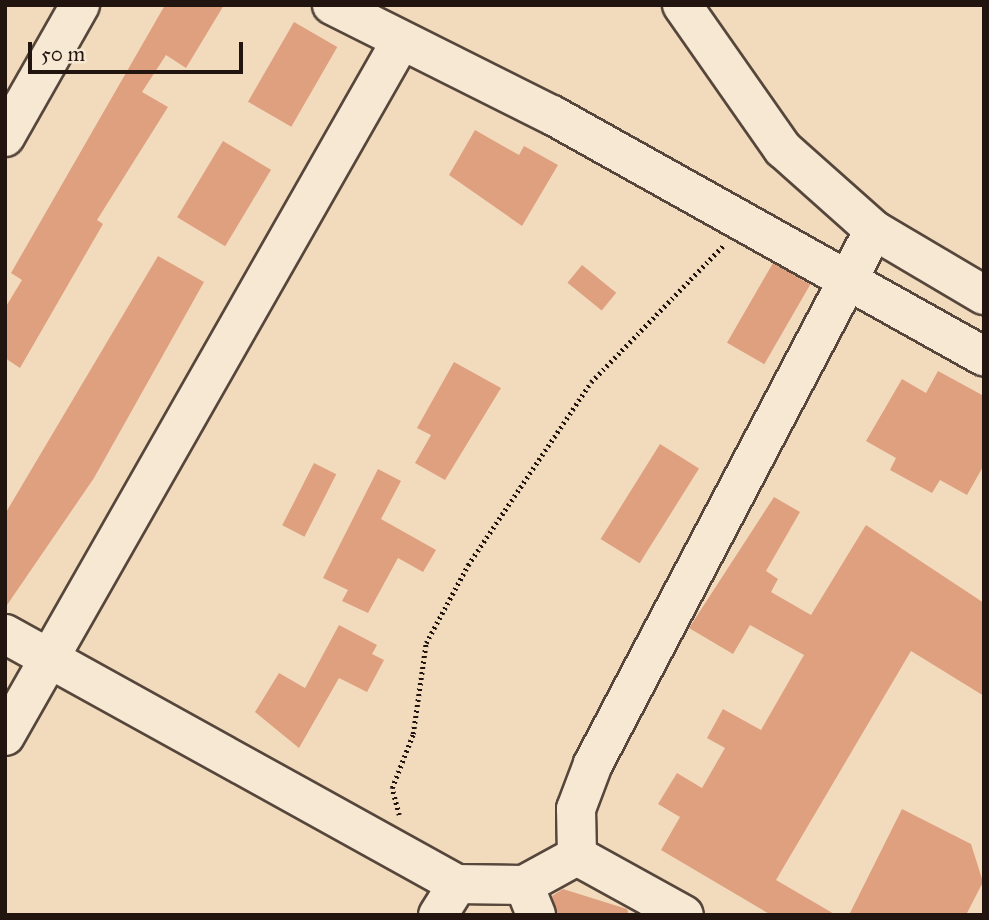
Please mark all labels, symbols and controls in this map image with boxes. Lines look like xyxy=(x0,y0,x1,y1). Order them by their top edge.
scale bar xyxy=(32,28,247,72)
text: 50 m xyxy=(41,41,85,67)

